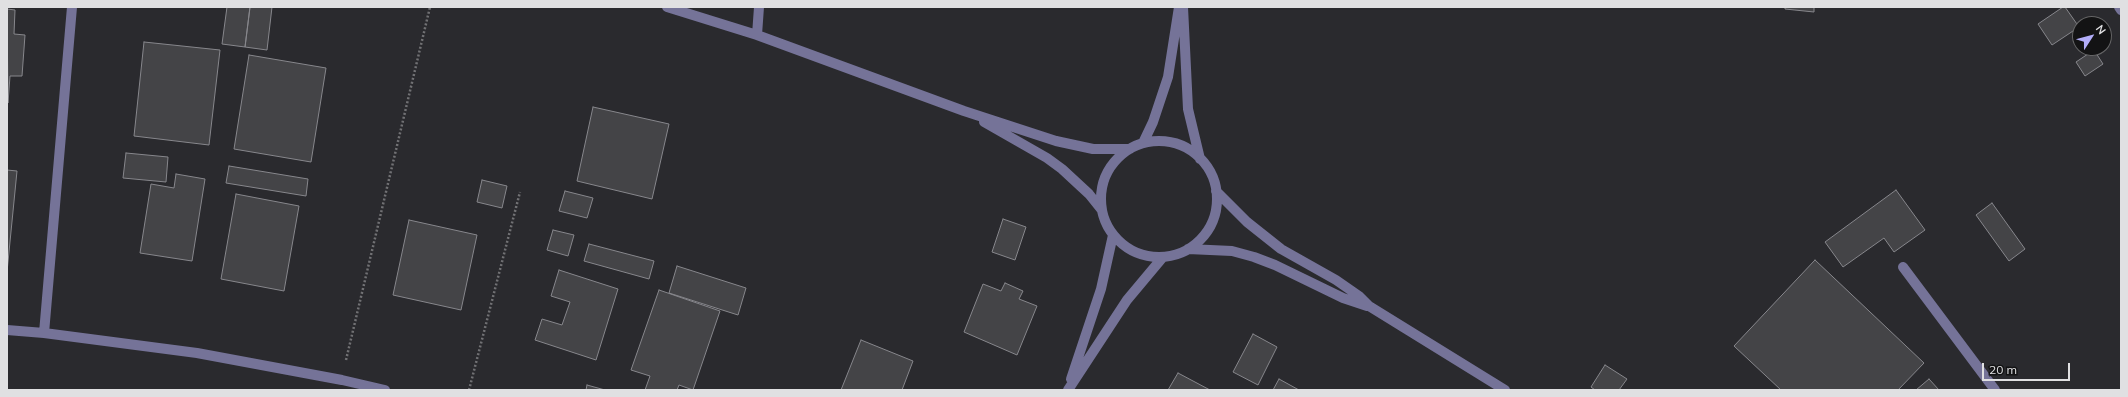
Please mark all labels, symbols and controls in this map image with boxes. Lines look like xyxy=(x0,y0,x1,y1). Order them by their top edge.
north arrow xyxy=(2072,16,2112,56)
text: N xyxy=(2093,22,2109,37)
scale bar xyxy=(1984,355,2072,381)
text: 20 m xyxy=(1989,362,2017,377)

